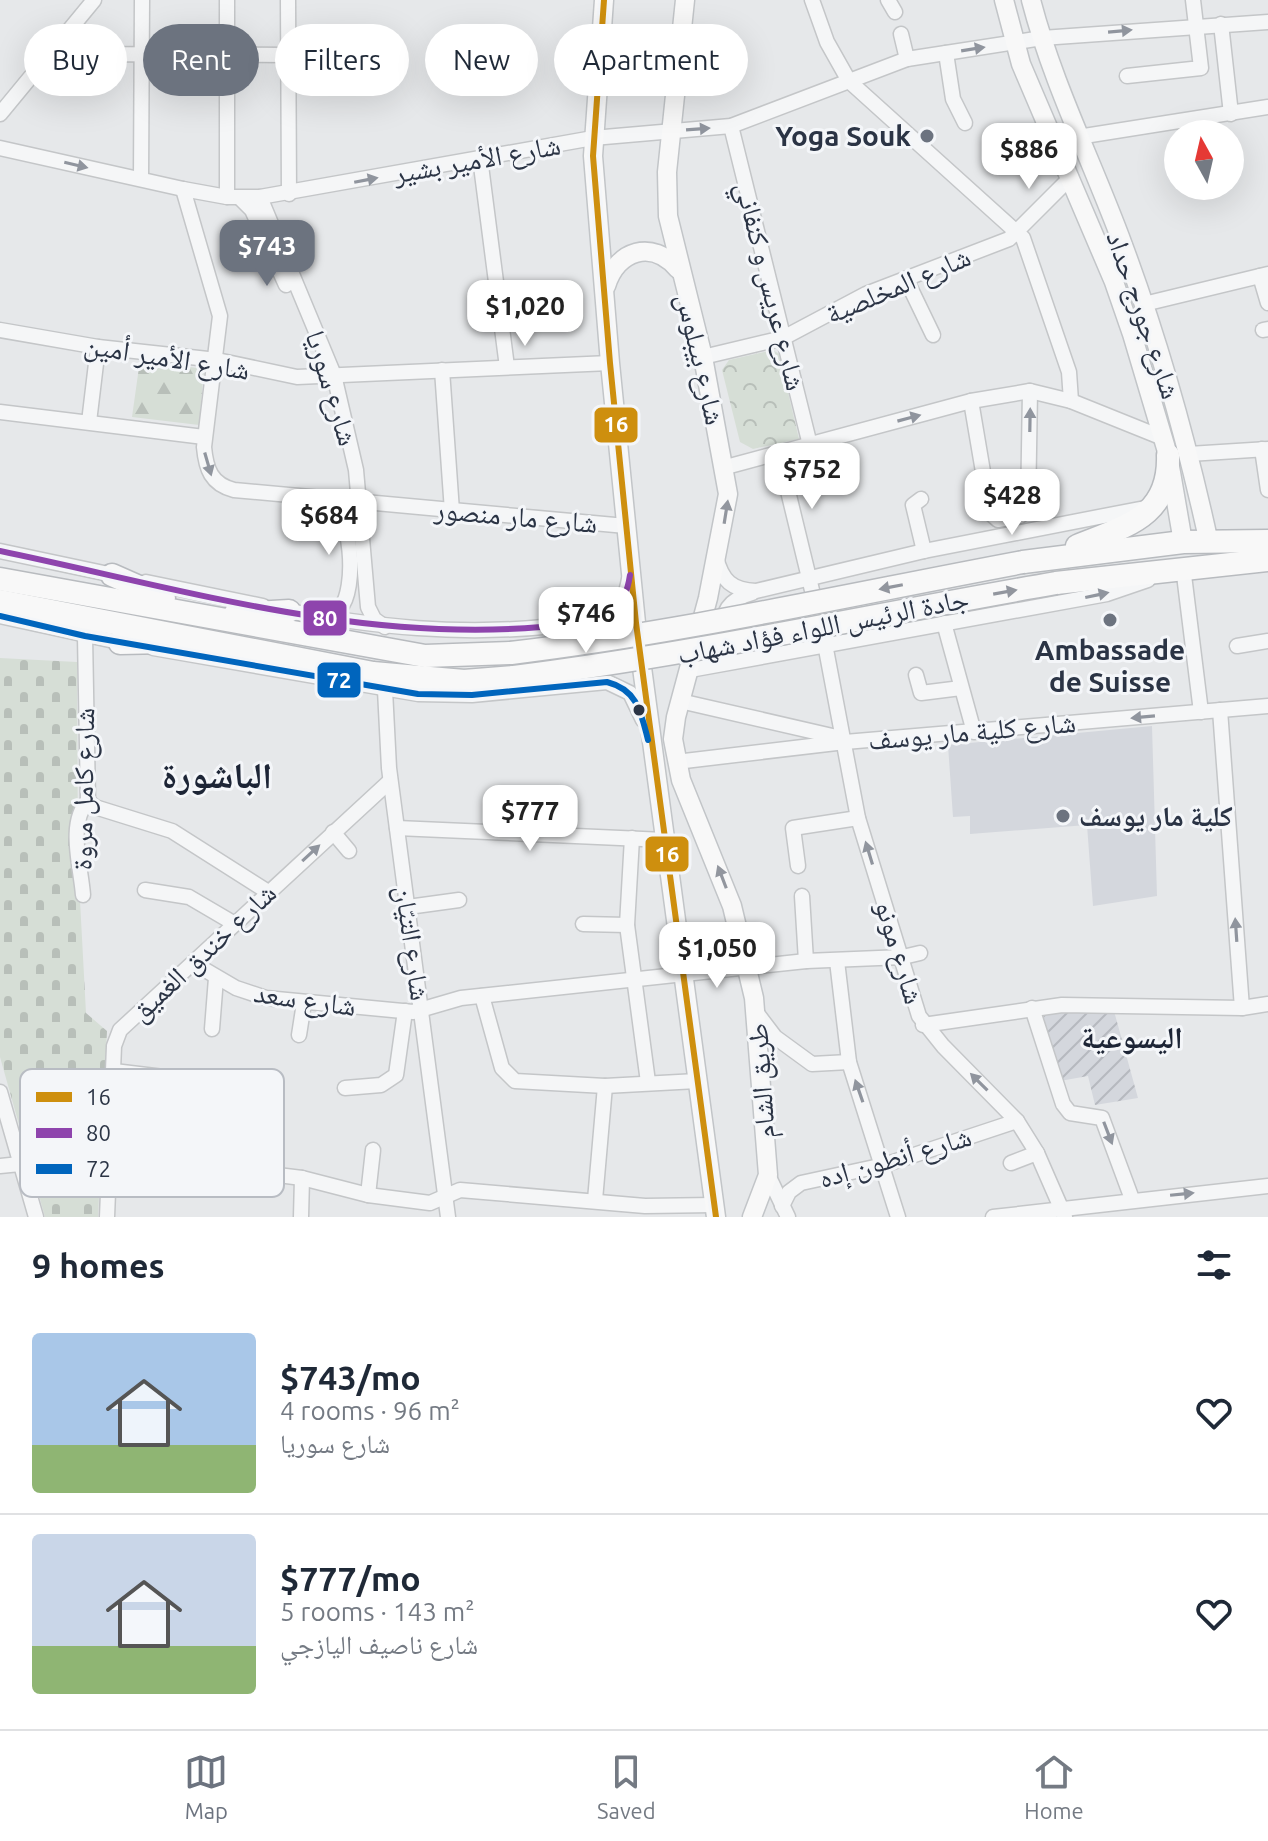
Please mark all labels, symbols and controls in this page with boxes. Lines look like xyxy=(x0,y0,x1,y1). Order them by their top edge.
chip: Buy xyxy=(24,24,127,96)
chip: Rent xyxy=(143,24,259,96)
chip: Filters xyxy=(275,24,409,96)
chip: New xyxy=(425,24,538,96)
chip: Apartment xyxy=(554,24,748,96)
one-way arrow xyxy=(1108,24,1133,37)
one-way arrow xyxy=(961,42,986,54)
place label: Yoga Souk xyxy=(775,120,911,151)
north arrow xyxy=(1164,120,1244,200)
map controls xyxy=(1164,120,1244,200)
one-way arrow xyxy=(686,122,711,135)
pin: $886 xyxy=(982,123,1076,191)
marker: Yoga Souk xyxy=(918,127,936,145)
street label: شارع الأمير بشير xyxy=(390,129,563,192)
text: $886 xyxy=(1000,134,1058,163)
one-way arrow xyxy=(64,159,89,172)
one-way arrow xyxy=(354,173,379,185)
street label: شارع عريس و كنفاني xyxy=(723,178,812,395)
pin: $743 xyxy=(220,220,314,288)
street label: شارع جورج حداد xyxy=(1099,227,1188,404)
text: $743 xyxy=(238,231,296,260)
street label: شارع المخلصية xyxy=(821,240,976,332)
pin: $1,020 xyxy=(460,280,590,348)
street label: شارع بيبلوس xyxy=(668,290,732,428)
text: $1,020 xyxy=(485,291,565,320)
street label: شارع سوريا xyxy=(297,327,365,450)
street label: شارع الأمير أمين xyxy=(82,328,252,388)
line badge: 16 xyxy=(593,406,639,444)
one-way arrow xyxy=(1023,407,1036,432)
text: 16 xyxy=(604,411,628,436)
one-way arrow xyxy=(898,411,922,424)
pin: $752 xyxy=(765,443,859,511)
one-way arrow xyxy=(202,452,215,476)
text: $752 xyxy=(783,454,841,483)
pin: $428 xyxy=(965,469,1059,537)
text: $428 xyxy=(983,480,1041,509)
pin: $684 xyxy=(282,489,376,557)
street label: شارع مار منصور xyxy=(432,493,599,541)
one-way arrow xyxy=(720,499,733,524)
text: $684 xyxy=(300,500,358,529)
one-way arrow xyxy=(878,581,903,593)
street label: جادة الرئيس اللواء فؤاد شهاب xyxy=(675,582,972,672)
one-way arrow xyxy=(992,585,1017,598)
pin: $746 xyxy=(539,587,633,655)
one-way arrow xyxy=(1085,589,1110,601)
text: $746 xyxy=(557,598,615,627)
line badge: 80 xyxy=(302,599,348,637)
text: 80 xyxy=(313,605,337,630)
marker: Ambassade de Suisse xyxy=(1101,611,1119,629)
place label: Ambassade de Suisse xyxy=(1035,634,1185,697)
line badge: 72 xyxy=(316,661,362,699)
text: 72 xyxy=(327,667,351,692)
unlabelled marker xyxy=(631,702,647,718)
street label: شارع كلية مار يوسف xyxy=(867,706,1077,758)
street label: شارع كامل مروة xyxy=(66,707,102,871)
one-way arrow xyxy=(1130,711,1155,724)
district label: الباشورة xyxy=(162,754,272,796)
pin: $777 xyxy=(483,785,577,853)
text: $777 xyxy=(501,796,559,825)
place label: كلية مار يوسف xyxy=(1079,800,1233,833)
marker: كلية مار يوسف xyxy=(1054,807,1072,825)
line badge: 16 xyxy=(644,835,690,873)
text: 16 xyxy=(655,841,679,866)
one-way arrow xyxy=(862,841,875,865)
one-way arrow xyxy=(301,844,320,862)
one-way arrow xyxy=(715,865,728,889)
street label: شارع خندق الغميق xyxy=(124,876,284,1029)
street label: شارع التيّان xyxy=(387,883,437,1003)
street label: شارع مونو xyxy=(867,896,931,1008)
one-way arrow xyxy=(1229,917,1242,942)
pin: $1,050 xyxy=(652,922,782,990)
text: $1,050 xyxy=(677,933,757,962)
street label: شارع سعد xyxy=(252,976,358,1024)
district label: اليسوعية xyxy=(1081,1020,1183,1055)
street label: طريق الشام xyxy=(741,1022,784,1140)
legend xyxy=(20,1069,284,1197)
one-way arrow xyxy=(970,1073,989,1092)
one-way arrow xyxy=(853,1079,865,1103)
text: 16 xyxy=(86,1084,111,1109)
street label: شارع أنطون إده xyxy=(815,1119,976,1196)
text: 80 xyxy=(86,1120,111,1145)
one-way arrow xyxy=(1102,1121,1115,1145)
text: 72 xyxy=(86,1156,111,1181)
one-way arrow xyxy=(1170,1187,1195,1200)
icon: filters xyxy=(1192,1243,1236,1287)
text: 9 homes xyxy=(32,1246,165,1284)
text: $743/mo xyxy=(280,1358,421,1396)
icon: home xyxy=(96,1365,192,1461)
icon: heart xyxy=(1192,1391,1236,1435)
text: 4 rooms · 96 m² xyxy=(280,1396,460,1425)
text: شارع سوريا xyxy=(280,1429,390,1458)
text: $777/mo xyxy=(280,1559,421,1597)
icon: home xyxy=(96,1566,192,1662)
icon: heart xyxy=(1192,1592,1236,1636)
text: 5 rooms · 143 m² xyxy=(280,1597,475,1626)
text: شارع ناصيف اليازجي xyxy=(280,1630,478,1659)
tab: Map xyxy=(184,1750,228,1823)
tab: Saved xyxy=(597,1750,656,1823)
tab: Home xyxy=(1024,1750,1084,1823)

